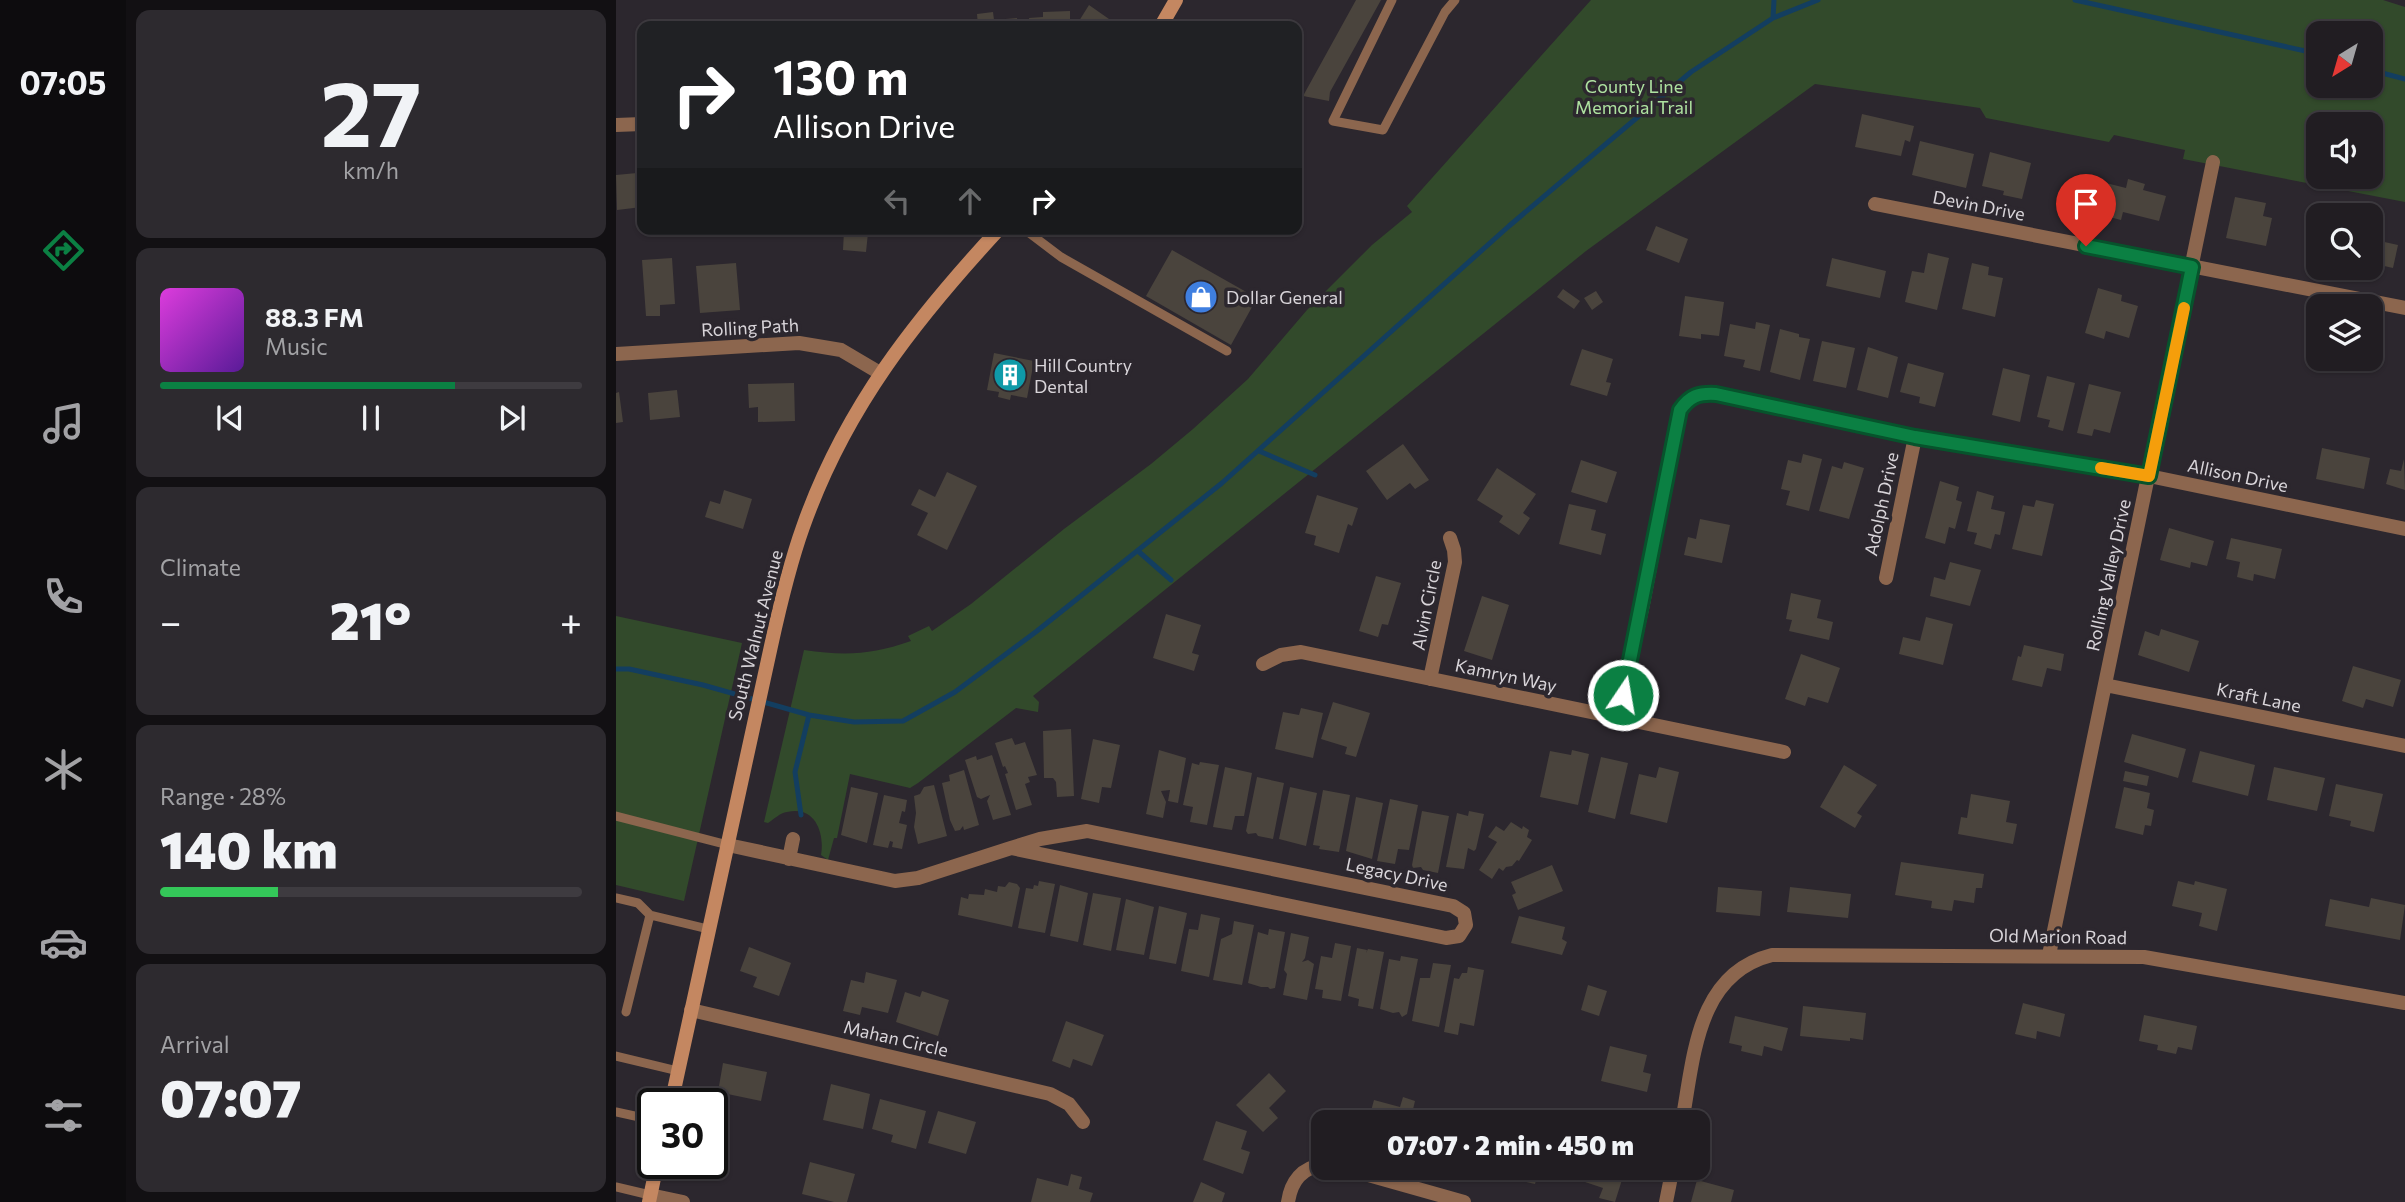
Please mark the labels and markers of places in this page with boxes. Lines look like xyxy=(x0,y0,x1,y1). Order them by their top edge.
pin xyxy=(2056,174,2116,246)
shop icon: Dollar General xyxy=(1182,278,1220,316)
place label: Dollar General xyxy=(1226,286,1343,308)
place label: Hill Country Dental xyxy=(1034,354,1132,397)
building icon: Hill Country Dental xyxy=(991,356,1029,394)

